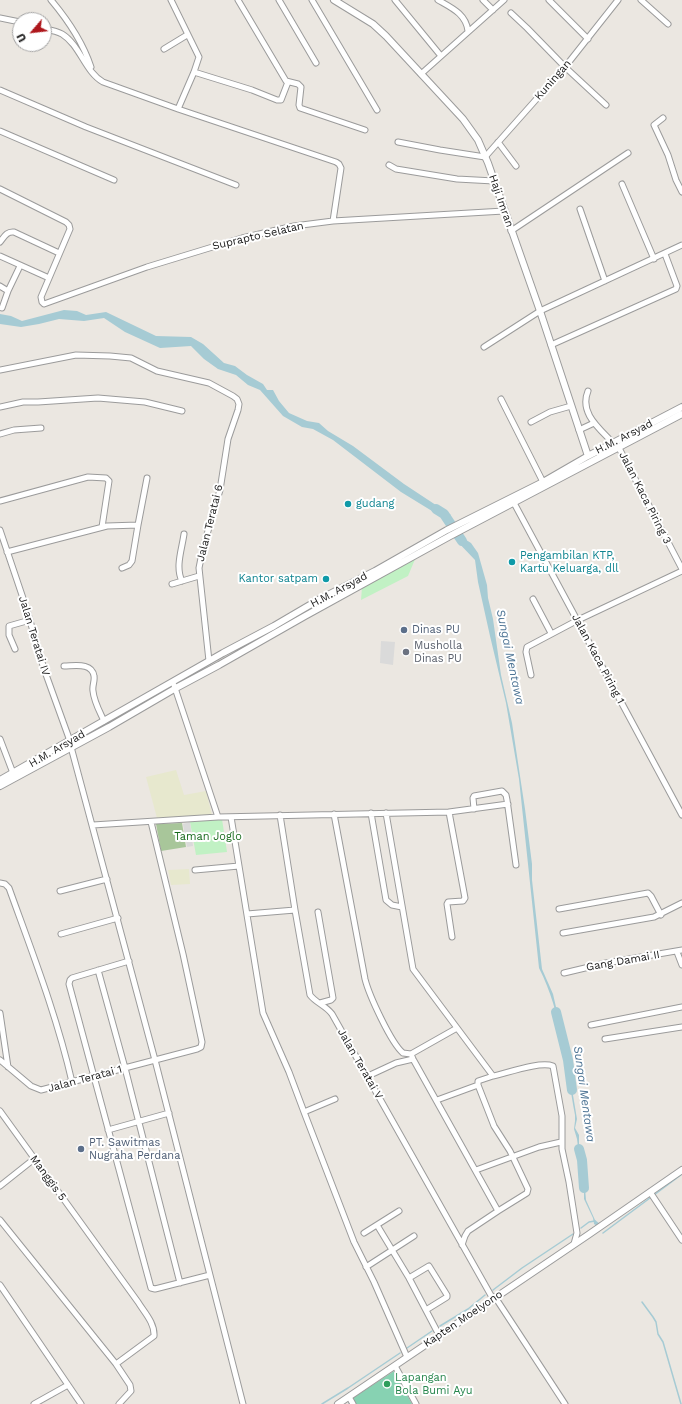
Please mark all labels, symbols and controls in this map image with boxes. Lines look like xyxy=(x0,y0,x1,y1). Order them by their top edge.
north arrow xyxy=(12,12,52,52)
text: U xyxy=(14,31,29,44)
street label: Kuningan xyxy=(532,57,574,103)
street label: Haji Imran xyxy=(486,173,516,229)
street label: Suprapto Selatan xyxy=(211,219,305,253)
street label: H.M. Arsyad xyxy=(593,417,655,457)
street label: Jalan Kaca Piring 3 xyxy=(616,450,674,546)
street label: Jalan Teratai 6 xyxy=(194,483,226,563)
place label: gudang xyxy=(356,497,394,511)
marker: gudang xyxy=(343,499,353,509)
place label: Pengambilan KTP, Kartu Keluarga, dll xyxy=(520,549,619,575)
marker: Pengambilan KTP, Kartu Keluarga, dll xyxy=(507,557,517,567)
street label: H.M. Arsyad xyxy=(308,569,370,611)
place label: Kantor satpam xyxy=(239,572,318,586)
marker: Kantor satpam xyxy=(321,574,331,584)
street label: Jalan Teratai IV xyxy=(16,595,52,677)
water label: Sungai Mentawa xyxy=(493,608,527,706)
street label: Jalan Kaca Piring 1 xyxy=(569,612,627,706)
place label: Dinas PU xyxy=(412,623,460,637)
marker: Dinas PU xyxy=(399,625,409,635)
place label: Musholla Dinas PU xyxy=(414,639,462,665)
marker: Musholla Dinas PU xyxy=(401,647,411,657)
street label: H.M. Arsyad xyxy=(27,728,87,770)
park label: Taman Joglo xyxy=(174,830,242,844)
street label: Gang Damai II xyxy=(585,948,661,974)
street label: Jalan Teratai V xyxy=(334,1026,386,1102)
water label: Sungai Mentawa xyxy=(570,1045,598,1143)
street label: Jalan Teratai 1 xyxy=(46,1063,124,1095)
place label: PT. Sawitmas Nugraha Perdana xyxy=(89,1136,180,1162)
marker: PT. Sawitmas Nugraha Perdana xyxy=(76,1144,86,1154)
street label: Manggis 5 xyxy=(27,1153,69,1203)
street label: Kapten Moelyono xyxy=(421,1288,505,1350)
place label: Lapangan Bola Bumi Ayu xyxy=(395,1371,472,1397)
marker: Lapangan Bola Bumi Ayu xyxy=(382,1379,392,1389)

